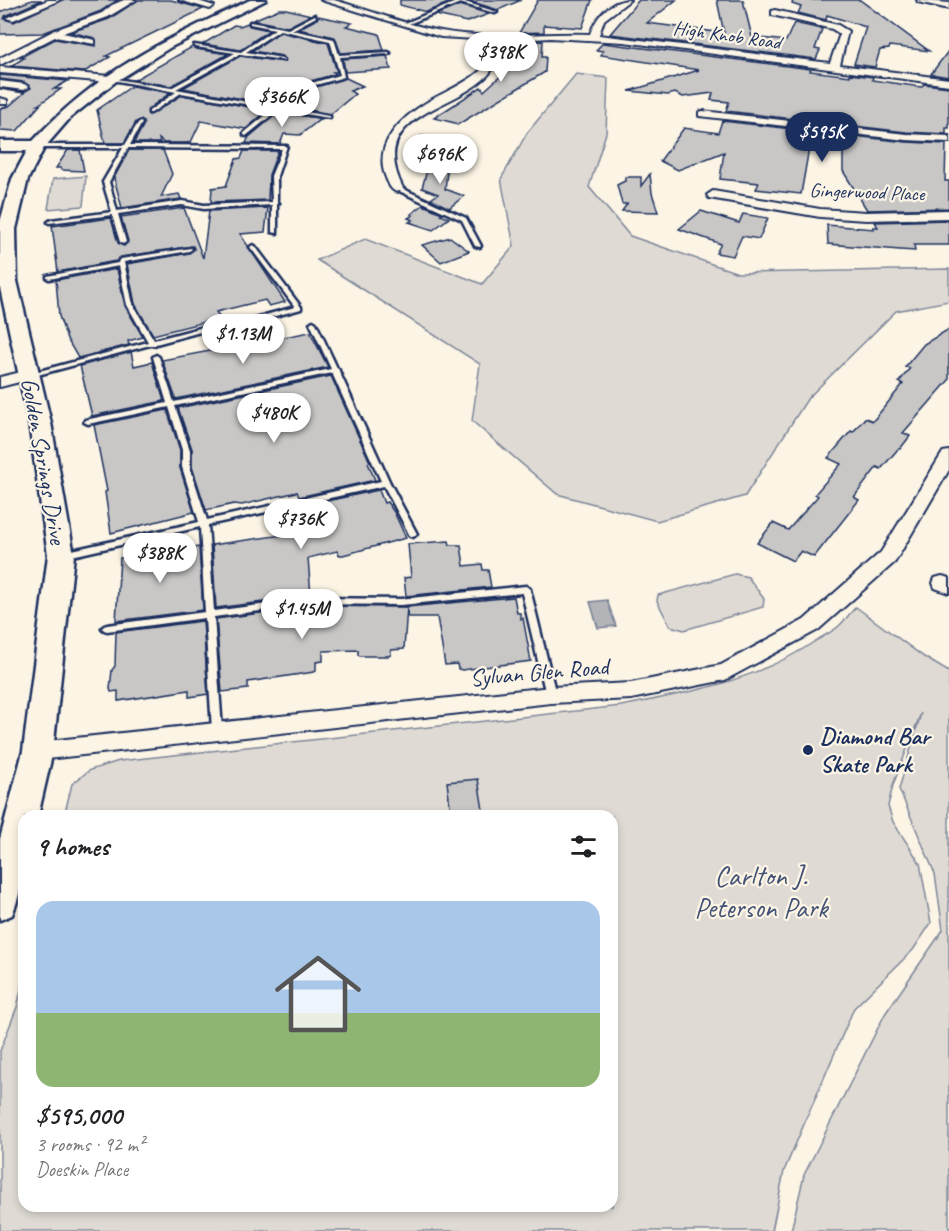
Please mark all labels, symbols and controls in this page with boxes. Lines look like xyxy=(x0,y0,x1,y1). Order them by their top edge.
street label: High Knob Road xyxy=(672,15,785,55)
pin: $398K xyxy=(459,32,543,83)
text: $398K xyxy=(478,39,524,64)
pin: $366K xyxy=(240,77,324,128)
text: $366K xyxy=(259,84,306,109)
pin: $595K xyxy=(780,112,864,163)
text: $595K xyxy=(799,119,845,144)
pin: $696K xyxy=(398,134,482,185)
text: $696K xyxy=(417,141,463,166)
street label: Gingerwood Place xyxy=(809,178,926,207)
pin: $1.13M xyxy=(194,314,292,365)
text: $1.13M xyxy=(216,321,270,346)
street label: Golden Springs Drive xyxy=(15,376,74,549)
pin: $480K xyxy=(232,393,316,444)
text: $480K xyxy=(251,400,297,425)
pin: $736K xyxy=(259,499,343,550)
text: $736K xyxy=(278,506,324,531)
pin: $388K xyxy=(118,533,202,584)
text: $388K xyxy=(137,540,183,565)
pin: $1.45M xyxy=(253,589,351,640)
text: $1.45M xyxy=(275,596,329,621)
street label: Sylvan Glen Road xyxy=(468,651,613,693)
place label: Diamond Bar Skate Park xyxy=(820,721,932,779)
marker: Diamond Bar Skate Park xyxy=(801,743,815,757)
text: 9 homes xyxy=(36,830,109,863)
icon: filters xyxy=(567,830,600,863)
park label: Carlton J. Peterson Park xyxy=(694,858,829,925)
icon: home xyxy=(264,940,372,1048)
text: $595,000 xyxy=(36,1099,122,1132)
text: 3 rooms · 92 m² xyxy=(36,1132,144,1157)
text: Doeskin Place xyxy=(36,1157,128,1182)

